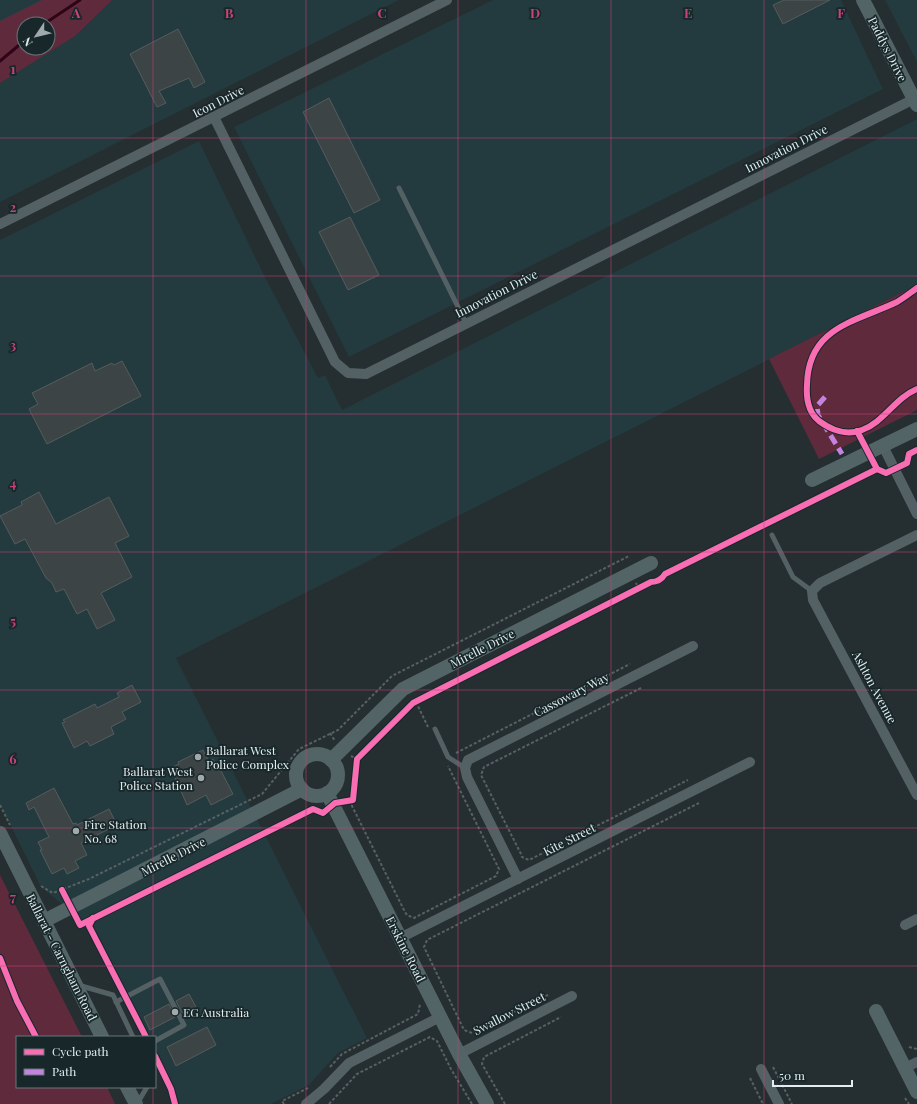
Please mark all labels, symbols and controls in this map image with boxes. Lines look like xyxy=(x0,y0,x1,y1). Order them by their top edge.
text: A xyxy=(71,4,81,21)
text: B xyxy=(225,4,234,21)
text: C xyxy=(377,4,387,21)
text: D xyxy=(530,4,540,21)
text: E xyxy=(684,4,692,21)
text: F xyxy=(837,4,845,21)
street label: Paddys Drive xyxy=(865,14,911,84)
north arrow xyxy=(16,16,56,56)
text: N xyxy=(19,34,36,50)
text: 1 xyxy=(11,60,16,77)
street label: Icon Drive xyxy=(190,81,246,121)
street label: Innovation Drive xyxy=(742,120,830,176)
text: 2 xyxy=(10,198,17,215)
street label: Innovation Drive xyxy=(452,265,540,321)
text: 3 xyxy=(10,336,16,353)
text: 4 xyxy=(10,474,17,491)
text: 5 xyxy=(10,612,16,629)
street label: Mirelle Drive xyxy=(447,625,517,671)
street label: Ashton Avenue xyxy=(849,647,901,726)
street label: Cassowary Way xyxy=(531,668,611,720)
place label: Ballarat West Police Complex xyxy=(206,742,290,772)
text: 6 xyxy=(9,750,17,767)
marker: Ballarat West Police Complex xyxy=(193,752,203,762)
place label: Ballarat West Police Station xyxy=(120,763,194,793)
marker: Ballarat West Police Station xyxy=(196,773,206,783)
place label: Fire Station No. 68 xyxy=(84,816,147,846)
street label: Kite Street xyxy=(540,819,599,859)
marker: Fire Station No. 68 xyxy=(71,826,81,836)
street label: Mirelle Drive xyxy=(138,833,208,879)
text: 7 xyxy=(10,888,16,905)
street label: Ballarat - Carngham Road xyxy=(23,891,101,1023)
street label: Erskine Road xyxy=(383,913,429,985)
street label: Swallow Street xyxy=(470,988,548,1038)
place label: EG Australia xyxy=(183,1004,249,1020)
marker: EG Australia xyxy=(170,1007,180,1017)
legend xyxy=(16,1036,156,1088)
text: Cycle path xyxy=(52,1043,109,1059)
scale bar xyxy=(773,1062,852,1088)
text: Path xyxy=(52,1063,76,1079)
text: 50 m xyxy=(779,1067,805,1083)

